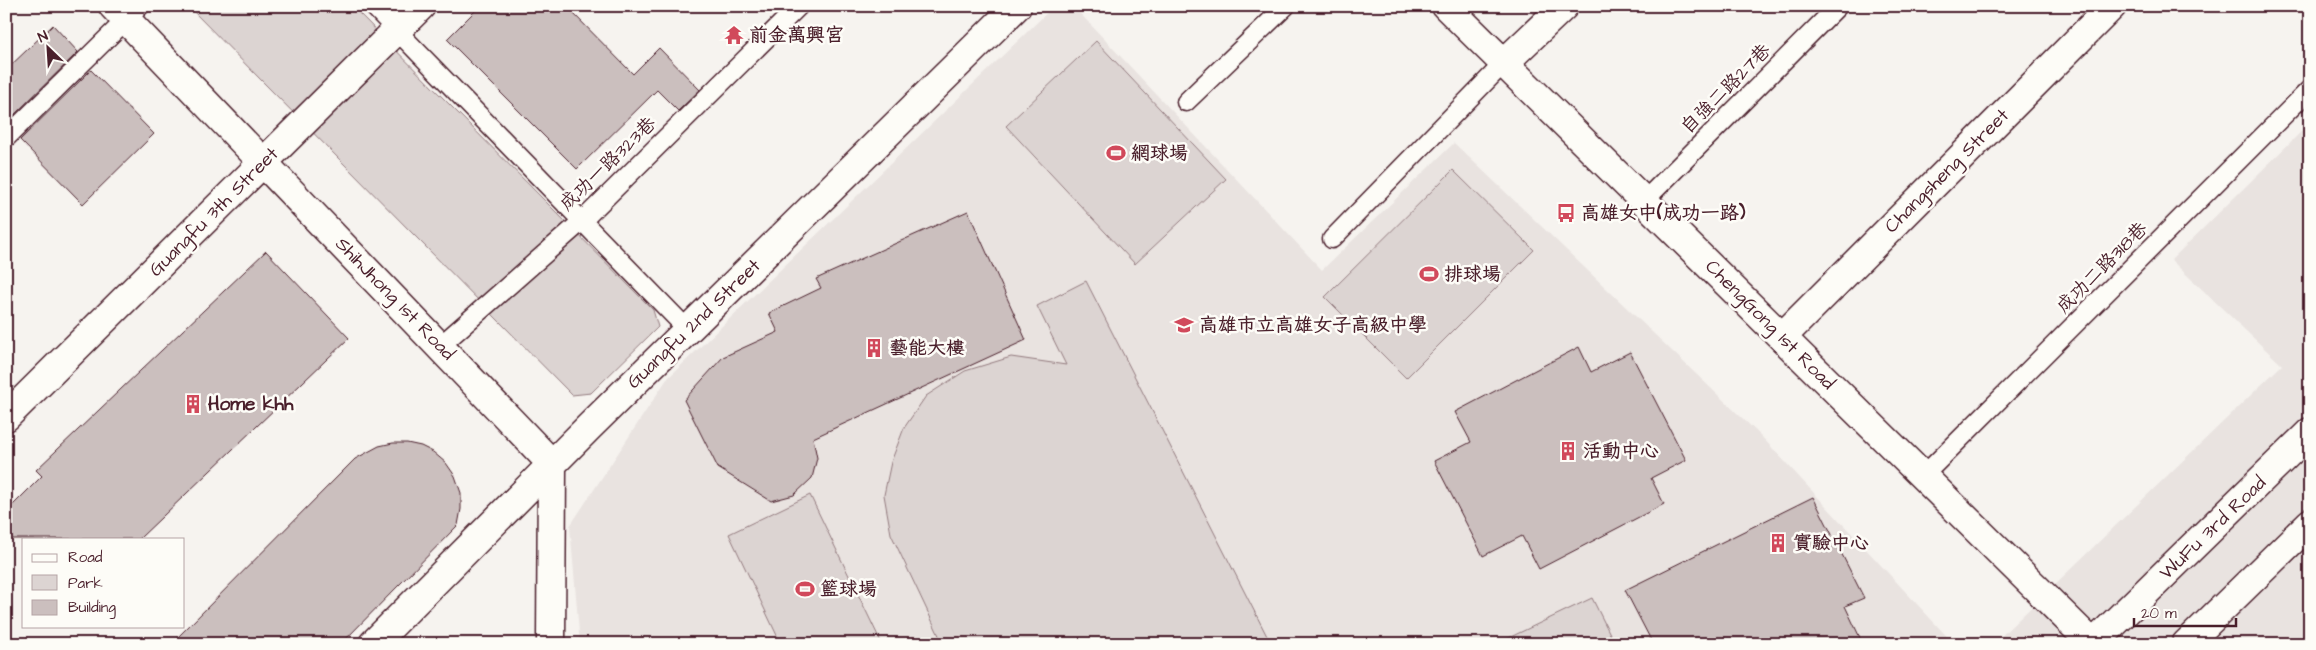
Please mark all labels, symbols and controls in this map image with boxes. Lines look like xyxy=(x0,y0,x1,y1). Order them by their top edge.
north arrow xyxy=(22,22,72,72)
place label: 前金萬興宮 xyxy=(749,22,844,49)
temple icon: 前金萬興宮 xyxy=(723,24,745,46)
text: N xyxy=(35,26,51,48)
street label: 自強二路27巷 xyxy=(1675,38,1777,140)
street label: Changsheng Street xyxy=(1879,102,2016,240)
street label: 成功一路323巷 xyxy=(554,111,662,217)
place label: 網球場 xyxy=(1131,140,1188,167)
street label: Guangfu 3th Street xyxy=(143,141,286,284)
sports icon: 網球場 xyxy=(1105,142,1127,164)
place label: 高雄女中(成功一路) xyxy=(1581,200,1746,227)
bus stop icon: 高雄女中(成功一路) xyxy=(1555,202,1577,224)
street label: 成功二路318巷 xyxy=(2050,216,2154,320)
street label: ShihJhong 1st Road xyxy=(328,231,461,367)
street label: Guangfu 2nd Street xyxy=(621,253,768,396)
street label: ChengGong 1st Road xyxy=(1698,254,1841,397)
place label: 排球場 xyxy=(1444,261,1501,288)
sports icon: 排球場 xyxy=(1418,263,1440,285)
place label: 高雄市立高雄女子高級中學 xyxy=(1199,312,1427,339)
school or university icon: 高雄市立高雄女子高級中學 xyxy=(1173,314,1195,336)
place label: 藝能大樓 xyxy=(889,335,965,362)
building icon: 藝能大樓 xyxy=(863,337,885,359)
place label: Home khh xyxy=(208,391,294,418)
building icon: Home khh xyxy=(182,393,204,415)
place label: 活動中心 xyxy=(1583,438,1659,465)
building icon: 活動中心 xyxy=(1557,440,1579,462)
street label: WuFu 3rd Road xyxy=(2154,470,2273,586)
place label: 實驗中心 xyxy=(1793,530,1869,557)
building icon: 實驗中心 xyxy=(1767,532,1789,554)
legend xyxy=(22,538,185,628)
text: Road xyxy=(68,547,103,568)
text: Park xyxy=(68,573,103,594)
place label: 籃球場 xyxy=(820,576,877,603)
sports icon: 籃球場 xyxy=(794,578,816,600)
scale bar xyxy=(2134,595,2236,627)
text: Building xyxy=(68,597,116,619)
text: 20 m xyxy=(2141,603,2177,624)

